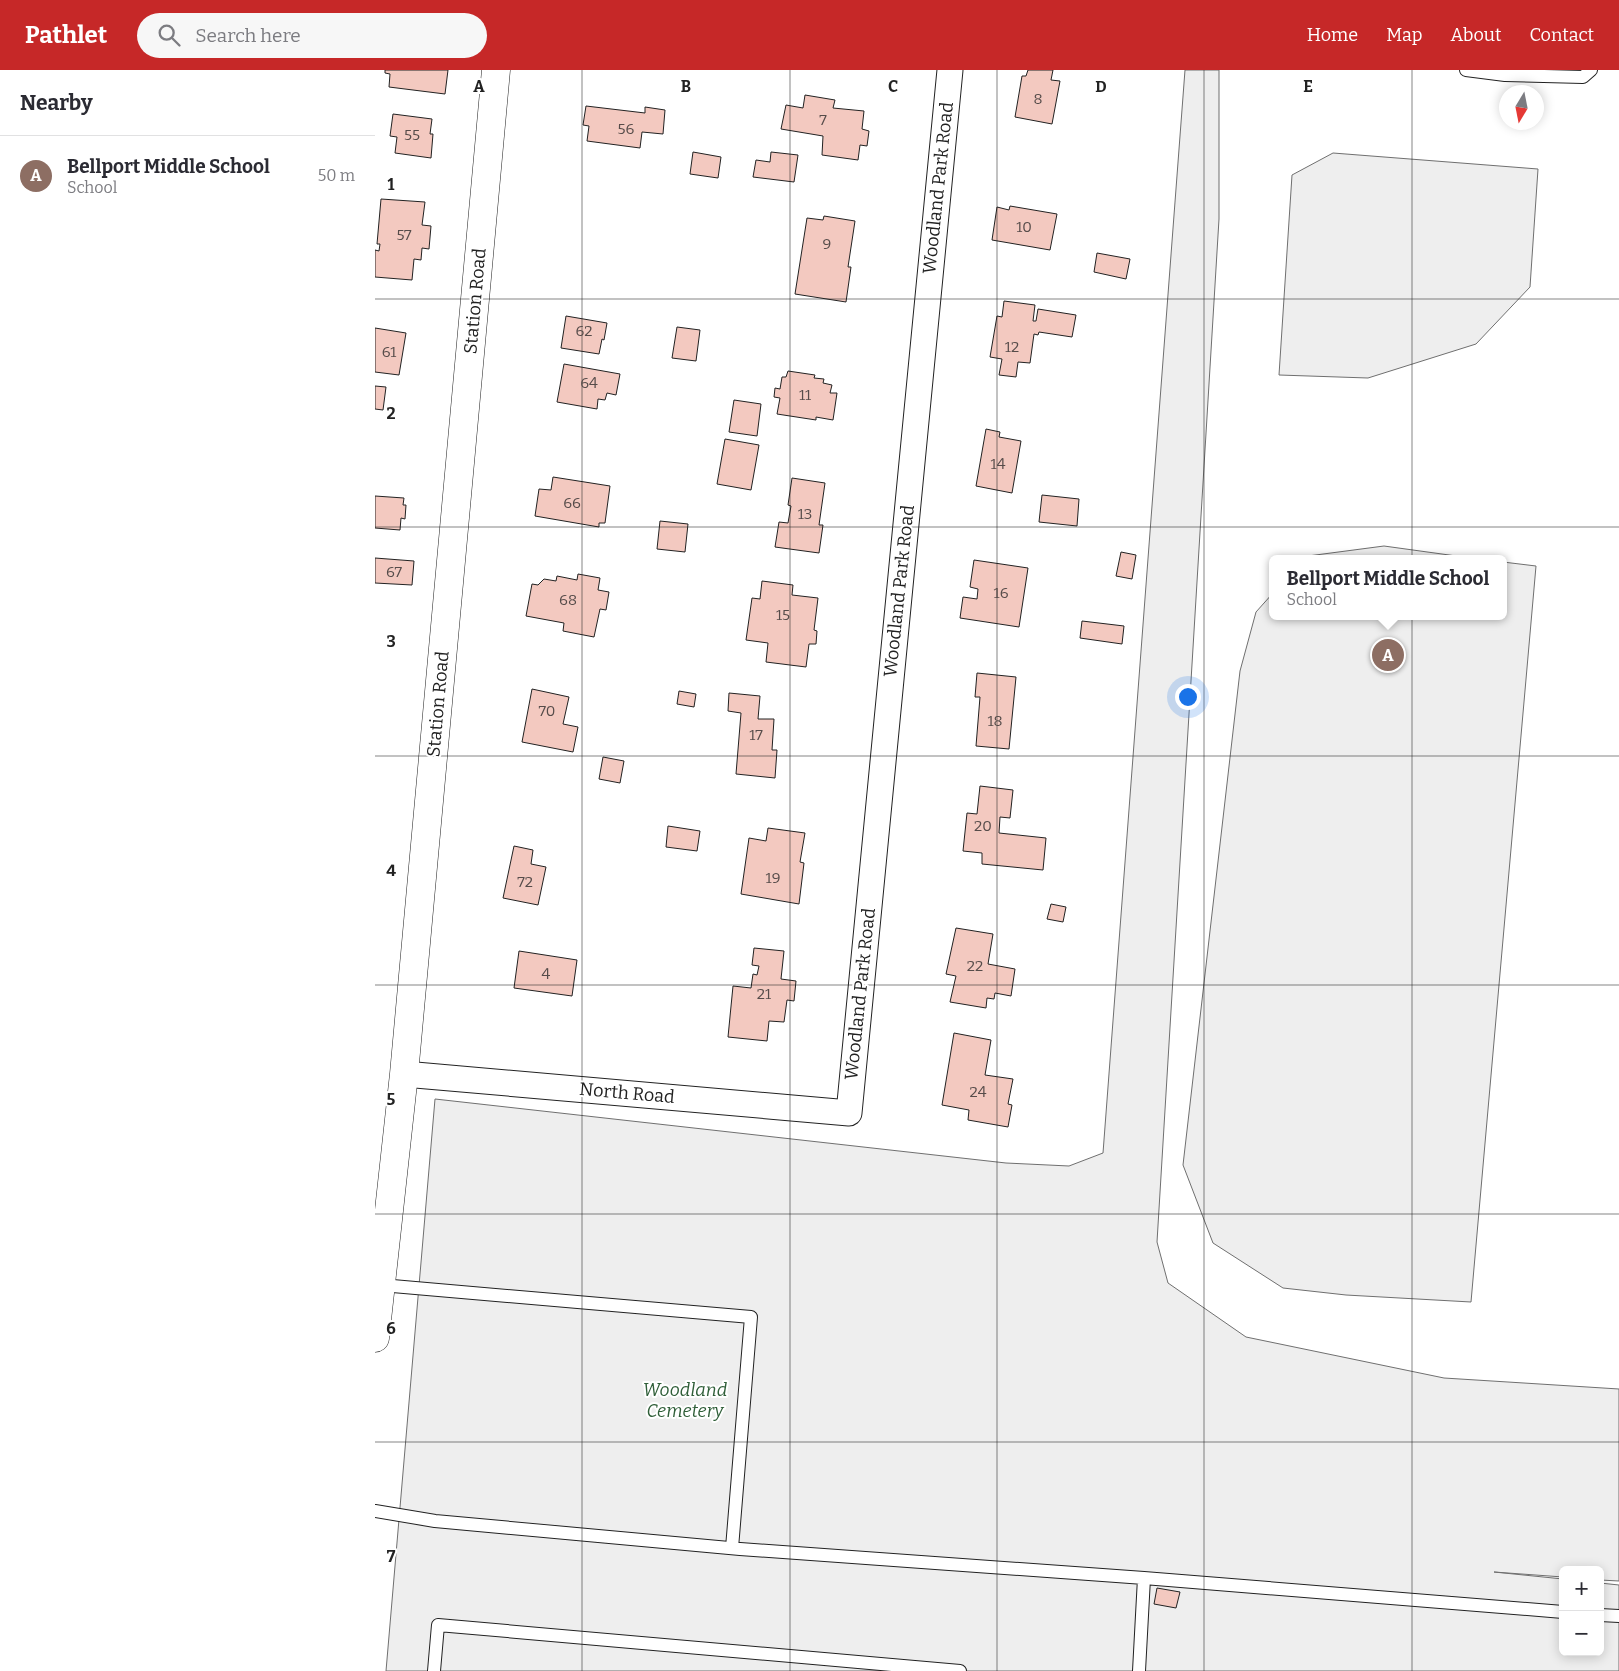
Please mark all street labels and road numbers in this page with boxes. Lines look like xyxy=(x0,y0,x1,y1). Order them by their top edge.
street label: Woodland Park Road xyxy=(918,101,958,275)
street label: Station Road xyxy=(459,247,491,355)
street label: Woodland Park Road xyxy=(879,504,919,678)
street label: Station Road xyxy=(422,650,454,758)
street label: Woodland Park Road xyxy=(840,907,880,1081)
street label: North Road xyxy=(578,1078,676,1108)

